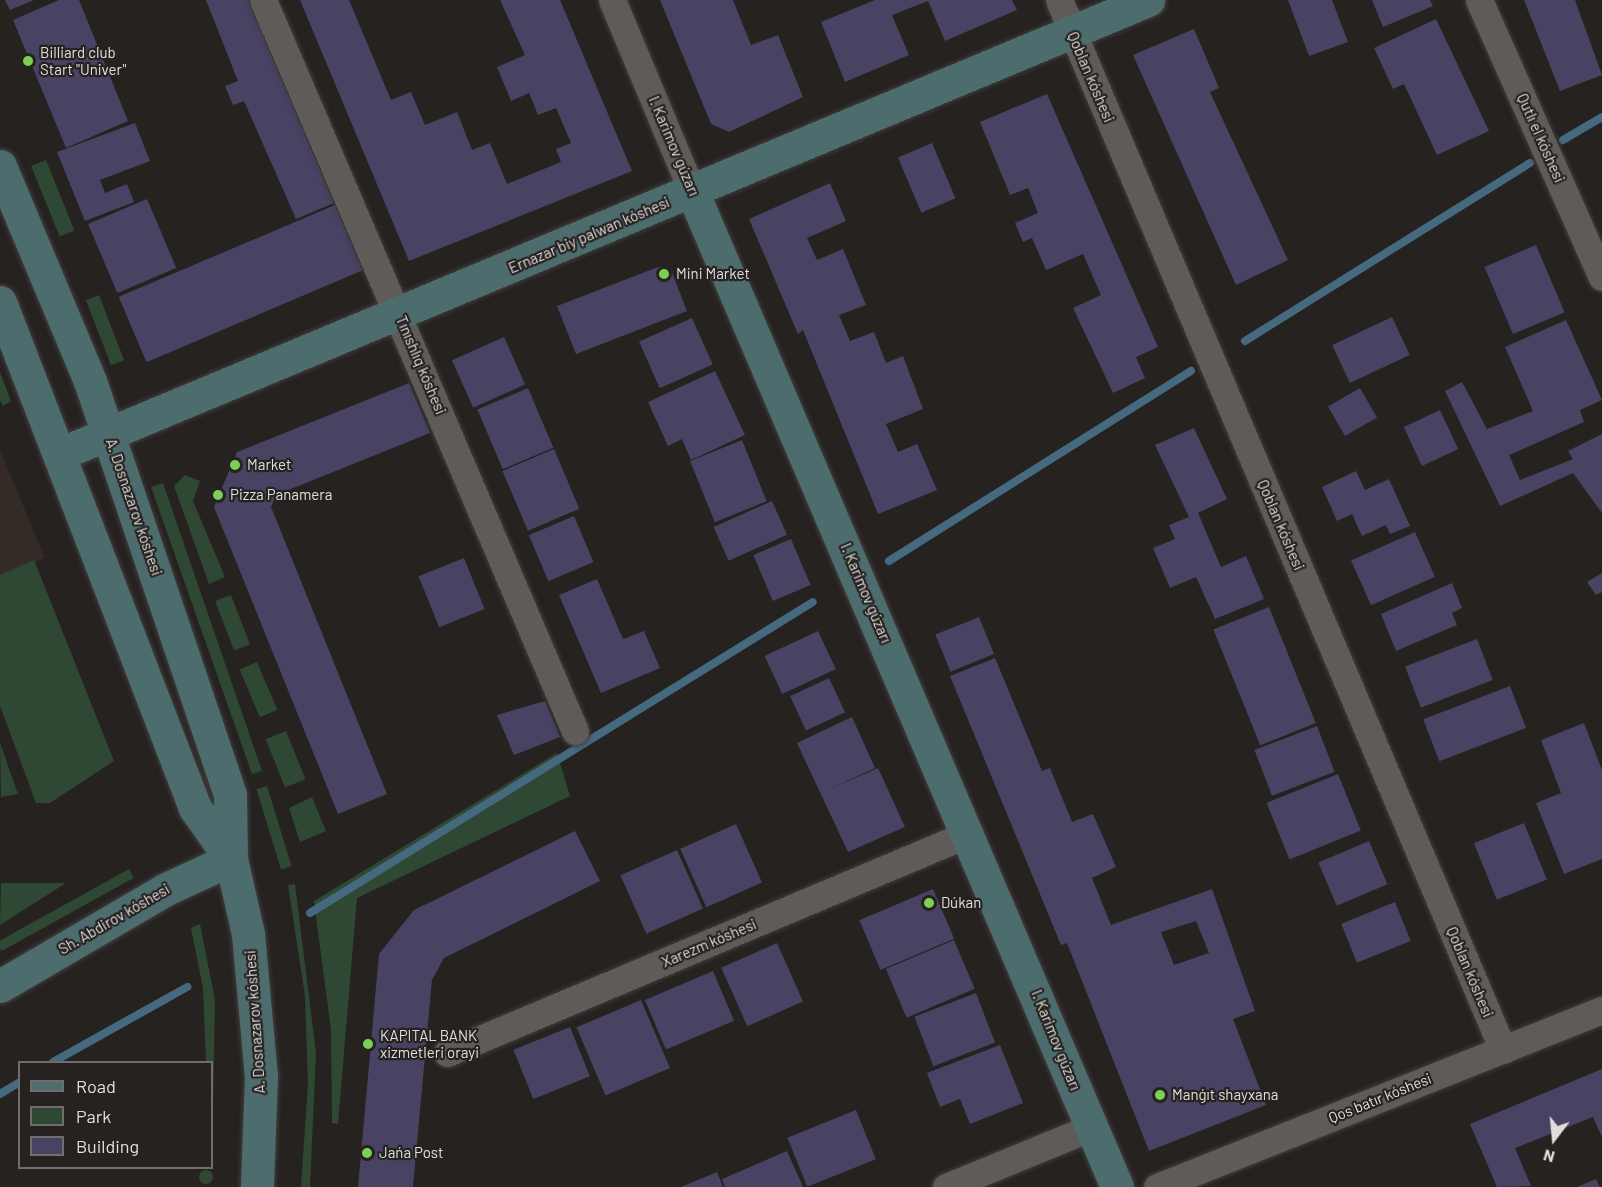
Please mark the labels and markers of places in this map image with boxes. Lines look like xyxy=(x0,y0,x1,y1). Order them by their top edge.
place label: Billiard club Start "Univer" xyxy=(40,43,126,78)
marker: Billiard club Start "Univer" xyxy=(21,54,35,68)
place label: Mini Market xyxy=(676,265,750,283)
marker: Mini Market xyxy=(657,267,671,281)
place label: Market xyxy=(247,456,291,474)
marker: Market xyxy=(228,458,242,472)
place label: Pizza Panamera xyxy=(230,486,332,504)
marker: Pizza Panamera xyxy=(211,488,225,502)
place label: Dúkan xyxy=(941,894,981,912)
marker: Dúkan xyxy=(922,896,936,910)
place label: KAPITAL BANK xizmetleri orayi xyxy=(380,1026,479,1061)
marker: KAPITAL BANK xizmetleri orayi xyxy=(361,1037,375,1051)
place label: Manǵıt shayxana xyxy=(1172,1086,1278,1104)
marker: Manǵıt shayxana xyxy=(1153,1088,1167,1102)
place label: Jańa Post xyxy=(379,1144,444,1162)
marker: Jańa Post xyxy=(360,1146,374,1160)

